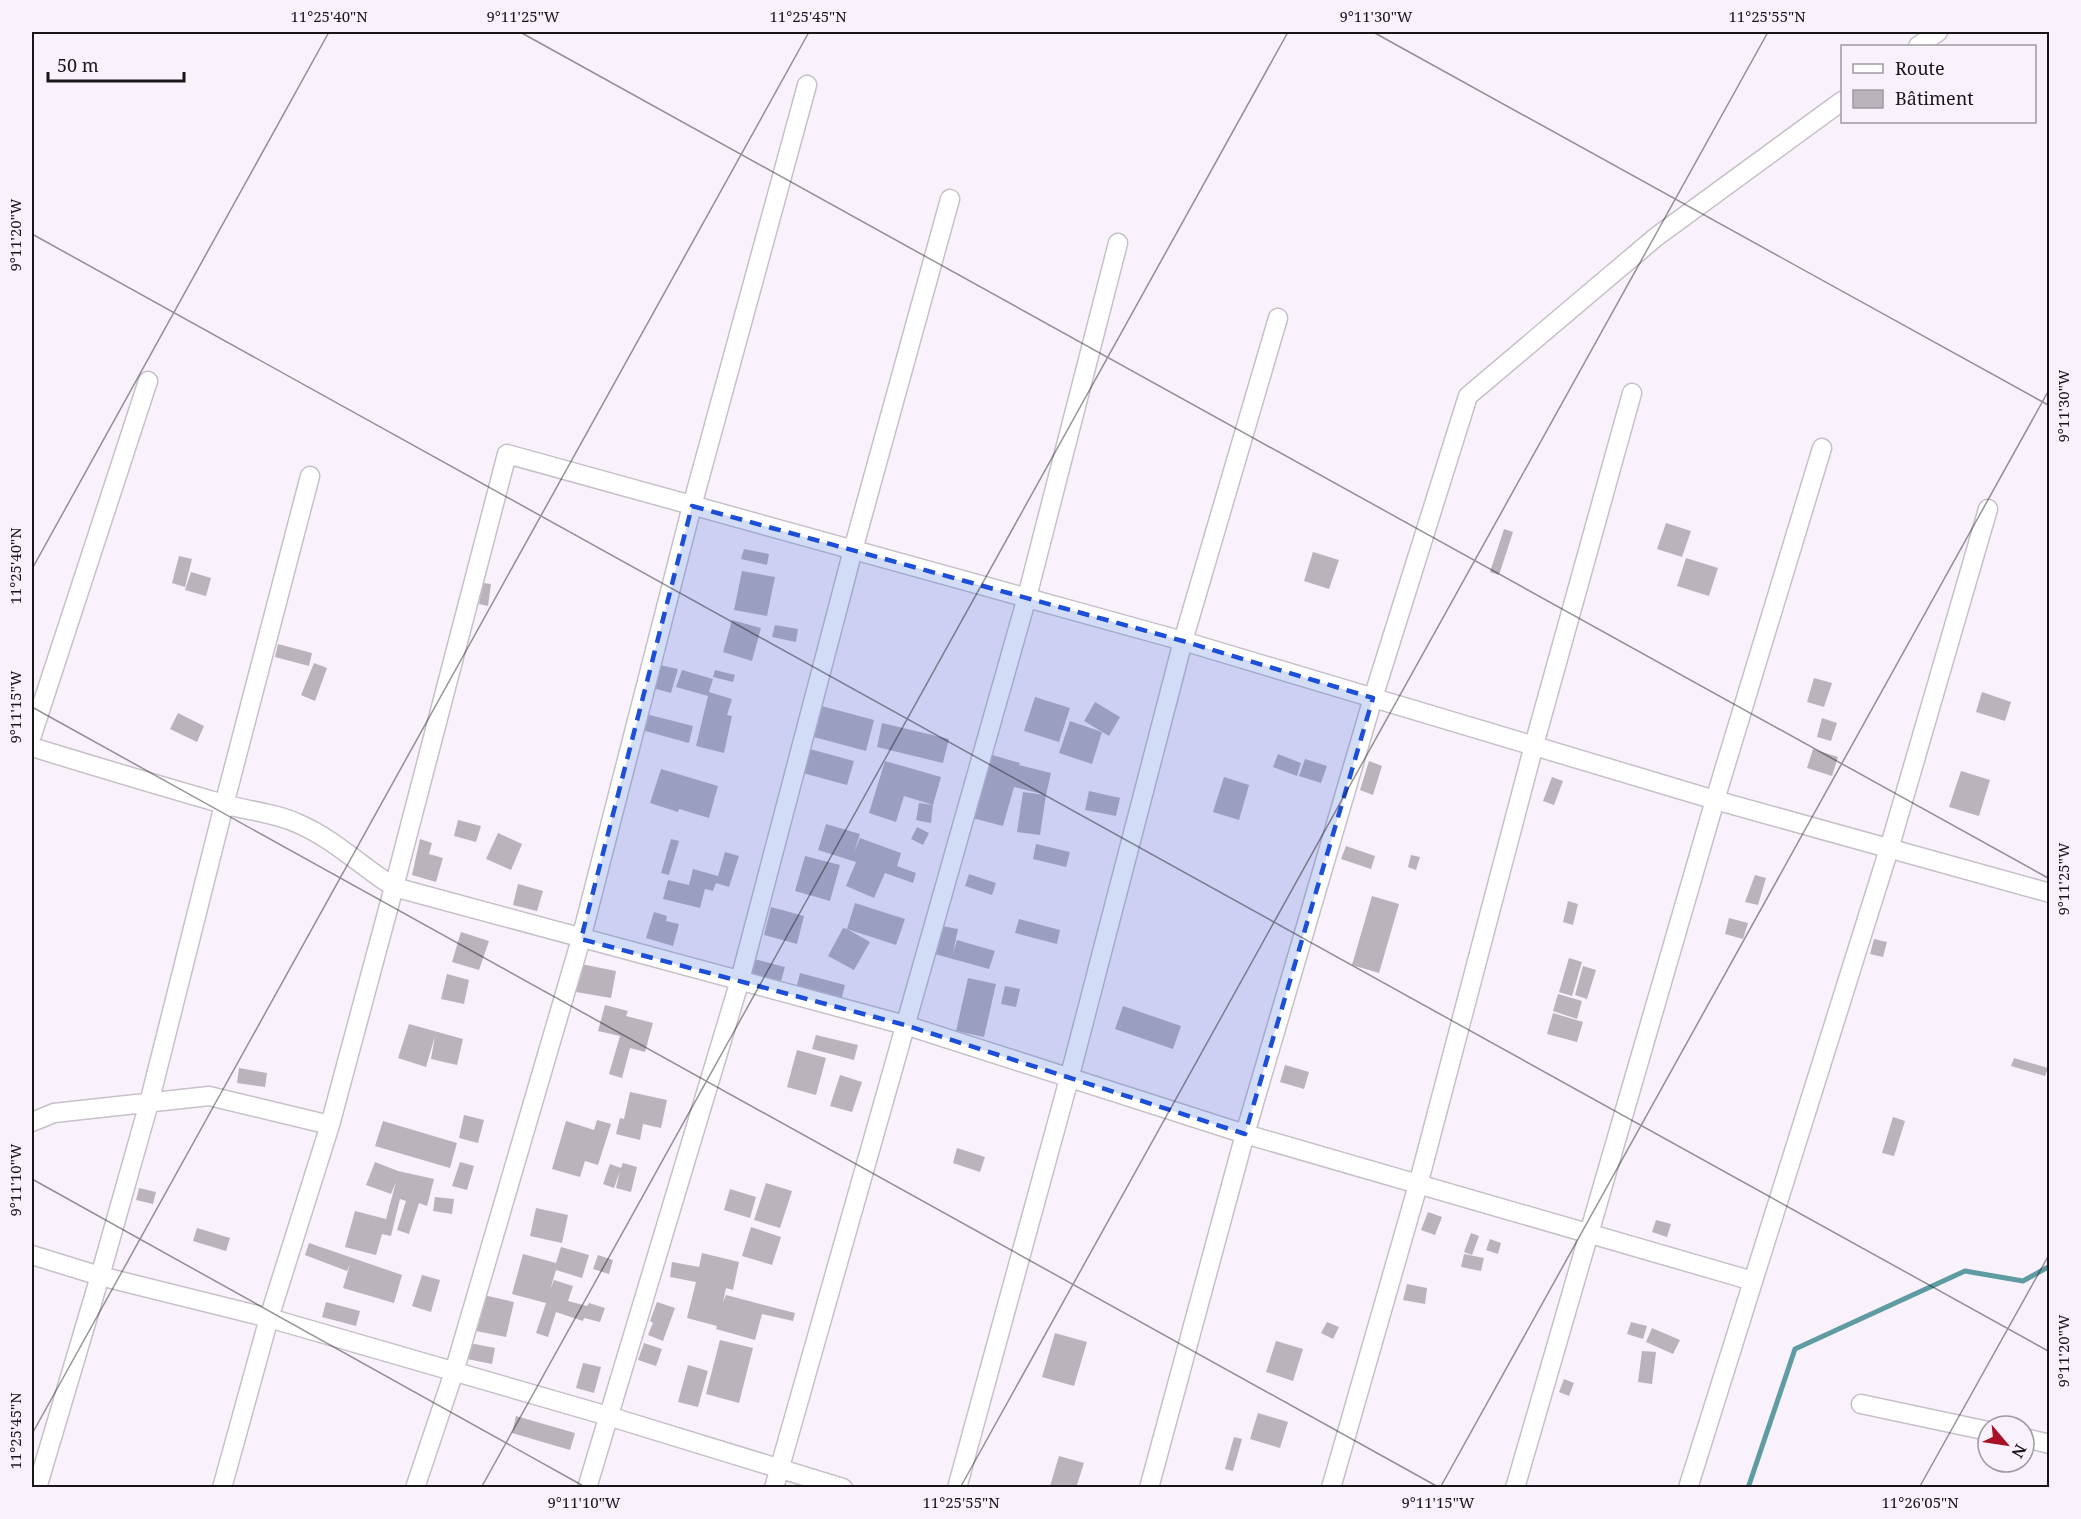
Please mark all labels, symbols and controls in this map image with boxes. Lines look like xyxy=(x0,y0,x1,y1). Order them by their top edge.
text: 11°25'40"N xyxy=(290,6,368,26)
text: 9°11'25"W xyxy=(486,6,560,26)
text: 11°25'45"N xyxy=(769,6,847,26)
text: 9°11'30"W xyxy=(1339,6,1413,26)
text: 11°25'55"N xyxy=(1728,6,1806,26)
scale bar xyxy=(48,45,184,83)
legend xyxy=(1841,45,2036,123)
text: 50 m xyxy=(57,53,99,77)
text: Route xyxy=(1895,56,1945,80)
text: Bâtiment xyxy=(1895,86,1974,110)
text: 9°11'20"W xyxy=(5,198,25,272)
text: 9°11'30"W xyxy=(2053,369,2073,443)
text: 11°25'40"N xyxy=(5,527,25,605)
text: 9°11'15"W xyxy=(5,670,25,744)
text: 9°11'25"W xyxy=(2053,842,2073,916)
text: 9°11'10"W xyxy=(5,1143,25,1217)
text: 9°11'20"W xyxy=(2053,1314,2073,1388)
text: 11°25'45"N xyxy=(5,1392,25,1470)
north arrow xyxy=(1976,1414,2036,1474)
text: N xyxy=(2006,1440,2032,1462)
text: 9°11'10"W xyxy=(547,1492,621,1512)
text: 11°25'55"N xyxy=(922,1492,1000,1512)
text: 9°11'15"W xyxy=(1401,1492,1475,1512)
text: 11°26'05"N xyxy=(1881,1492,1959,1512)

